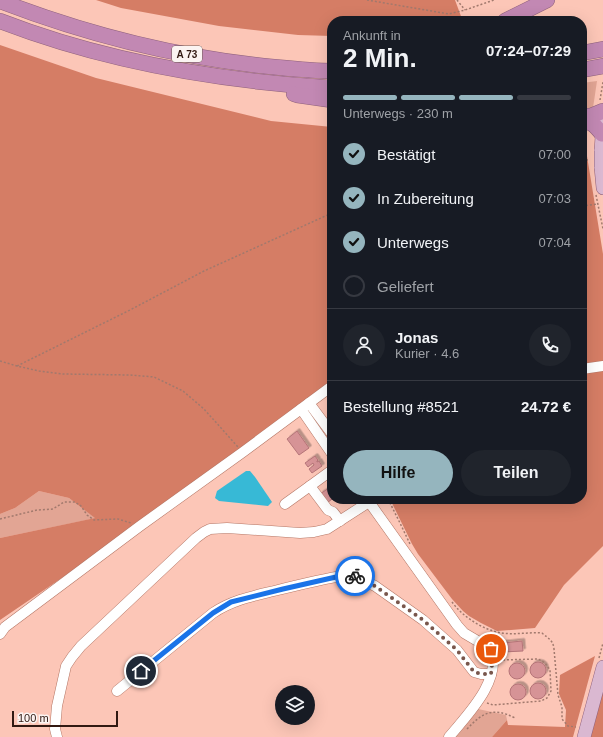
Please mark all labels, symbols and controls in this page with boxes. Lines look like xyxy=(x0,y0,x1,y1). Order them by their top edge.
text: Ankunft in xyxy=(343,28,401,43)
text: 07:24–07:29 xyxy=(486,42,571,59)
text: 2 Min. xyxy=(343,43,417,73)
road number: A 73 xyxy=(172,46,202,62)
text: Unterwegs · 230 m xyxy=(343,106,453,121)
icon: check xyxy=(343,143,365,165)
text: Bestätigt xyxy=(377,146,435,163)
text: 07:00 xyxy=(538,147,571,162)
icon: check xyxy=(343,187,365,209)
text: In Zubereitung xyxy=(377,190,474,207)
text: 07:03 xyxy=(538,191,571,206)
icon: check xyxy=(343,231,365,253)
text: Unterwegs xyxy=(377,234,449,251)
text: 07:04 xyxy=(538,235,571,250)
text: Geliefert xyxy=(377,278,434,295)
button: person xyxy=(343,324,385,366)
button: phone xyxy=(529,324,571,366)
text: Jonas xyxy=(395,329,438,346)
text: Kurier · 4.6 xyxy=(395,346,459,361)
text: Bestellung #8521 xyxy=(343,398,459,415)
text: 24.72 € xyxy=(521,398,571,415)
button: Hilfe xyxy=(343,450,453,496)
button: Teilen xyxy=(461,450,571,496)
courier xyxy=(335,556,375,596)
icon: bike xyxy=(344,565,366,587)
pin xyxy=(474,632,508,666)
icon: bag xyxy=(480,638,502,660)
pin xyxy=(124,654,158,688)
icon: home xyxy=(130,660,152,682)
map controls xyxy=(275,685,315,725)
button: layers xyxy=(275,685,315,725)
scale bar xyxy=(12,709,118,728)
text: 100 m xyxy=(18,712,49,724)

